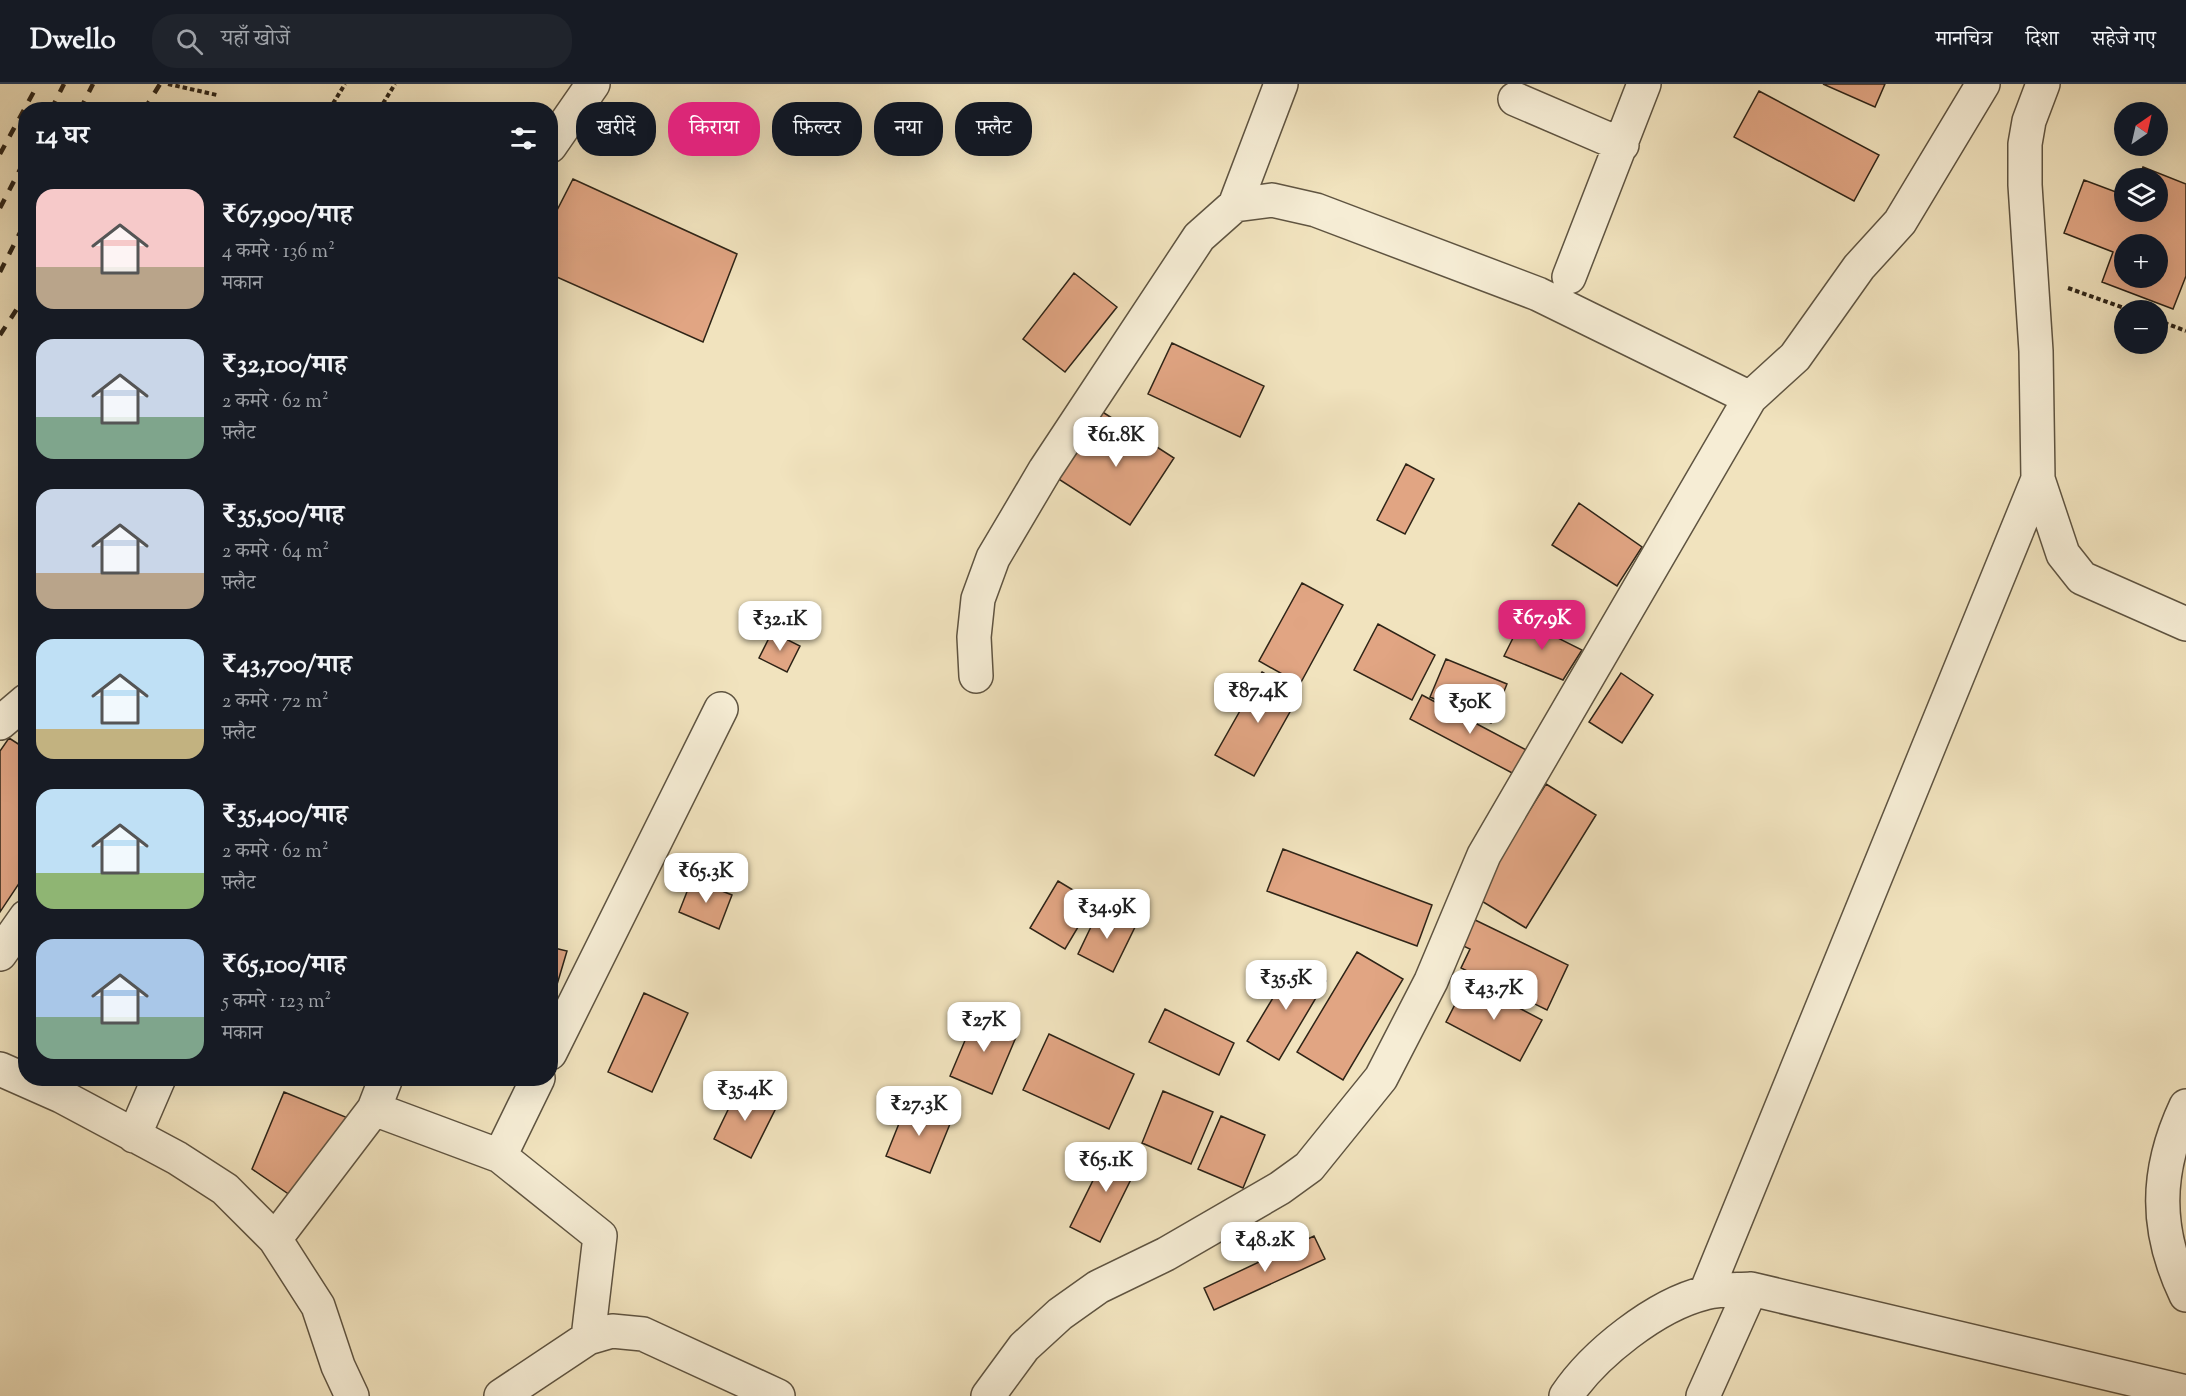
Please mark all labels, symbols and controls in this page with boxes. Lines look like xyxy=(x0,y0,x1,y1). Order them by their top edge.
search box xyxy=(152,14,572,68)
text: Dwello xyxy=(30,21,116,61)
text: यहाँ खोजें xyxy=(221,24,290,56)
icon: search xyxy=(173,25,206,58)
text: मानचित्र xyxy=(1935,25,1992,55)
text: दिशा xyxy=(2025,25,2059,55)
text: सहेजे गए xyxy=(2092,25,2156,55)
chip: खरीदें xyxy=(576,102,656,156)
chip: किराया xyxy=(668,102,760,156)
chip: फ़िल्टर xyxy=(772,102,862,156)
chip: नया xyxy=(874,102,943,156)
chip: फ़्लैट xyxy=(955,102,1032,156)
north arrow xyxy=(2114,102,2168,156)
map controls xyxy=(2114,102,2168,354)
text: 14 घर xyxy=(36,118,89,155)
icon: filters xyxy=(507,122,540,155)
button: layers xyxy=(2114,168,2168,222)
text: ₹67,900/माह xyxy=(222,197,352,234)
icon: home xyxy=(84,213,156,285)
button: + xyxy=(2114,234,2168,288)
text: 4 कमरे · 136 m² xyxy=(222,238,335,267)
text: मकान xyxy=(222,270,263,299)
button: − xyxy=(2114,300,2168,354)
text: ₹32,100/माह xyxy=(222,347,347,384)
icon: home xyxy=(84,363,156,435)
text: 2 कमरे · 62 m² xyxy=(222,388,329,417)
pin: ₹61.8K xyxy=(1067,417,1165,468)
text: फ़्लैट xyxy=(222,420,255,449)
text: ₹61.8K xyxy=(1087,422,1145,451)
text: ₹35,500/माह xyxy=(222,497,344,534)
icon: home xyxy=(84,513,156,585)
text: 2 कमरे · 64 m² xyxy=(222,538,329,567)
text: फ़्लैट xyxy=(222,570,255,599)
pin: ₹67.9K xyxy=(1493,600,1591,651)
pin: ₹32.1K xyxy=(731,601,829,652)
text: ₹67.9K xyxy=(1512,605,1572,634)
text: ₹32.1K xyxy=(752,606,808,635)
text: ₹43,700/माह xyxy=(222,647,352,684)
icon: home xyxy=(84,663,156,735)
pin: ₹87.4K xyxy=(1209,673,1307,724)
text: ₹87.4K xyxy=(1228,678,1288,707)
pin: ₹50K xyxy=(1434,684,1506,735)
text: 2 कमरे · 72 m² xyxy=(222,688,329,717)
text: ₹50K xyxy=(1448,689,1492,718)
text: फ़्लैट xyxy=(222,720,255,749)
text: ₹35,400/माह xyxy=(222,797,348,834)
icon: home xyxy=(84,813,156,885)
text: 2 कमरे · 62 m² xyxy=(222,838,329,867)
pin: ₹65.3K xyxy=(657,853,755,904)
text: ₹65.3K xyxy=(678,858,734,887)
text: फ़्लैट xyxy=(222,870,255,899)
pin: ₹34.9K xyxy=(1058,889,1156,940)
text: ₹34.9K xyxy=(1078,894,1136,923)
text: ₹65,100/माह xyxy=(222,947,346,984)
pin: ₹35.5K xyxy=(1237,960,1335,1011)
icon: home xyxy=(84,963,156,1035)
text: ₹35.5K xyxy=(1260,965,1312,994)
pin: ₹43.7K xyxy=(1445,970,1543,1021)
text: ₹43.7K xyxy=(1465,975,1524,1004)
text: 5 कमरे · 123 m² xyxy=(222,988,331,1017)
pin: ₹27K xyxy=(948,1002,1020,1053)
text: ₹27K xyxy=(961,1007,1007,1036)
text: मकान xyxy=(222,1020,263,1049)
pin: ₹35.4K xyxy=(696,1071,794,1122)
text: ₹35.4K xyxy=(717,1076,773,1105)
pin: ₹27.3K xyxy=(870,1086,968,1137)
text: ₹27.3K xyxy=(890,1091,948,1120)
pin: ₹65.1K xyxy=(1057,1142,1155,1193)
text: ₹65.1K xyxy=(1079,1147,1133,1176)
pin: ₹48.2K xyxy=(1216,1222,1314,1273)
text: ₹48.2K xyxy=(1235,1227,1295,1256)

